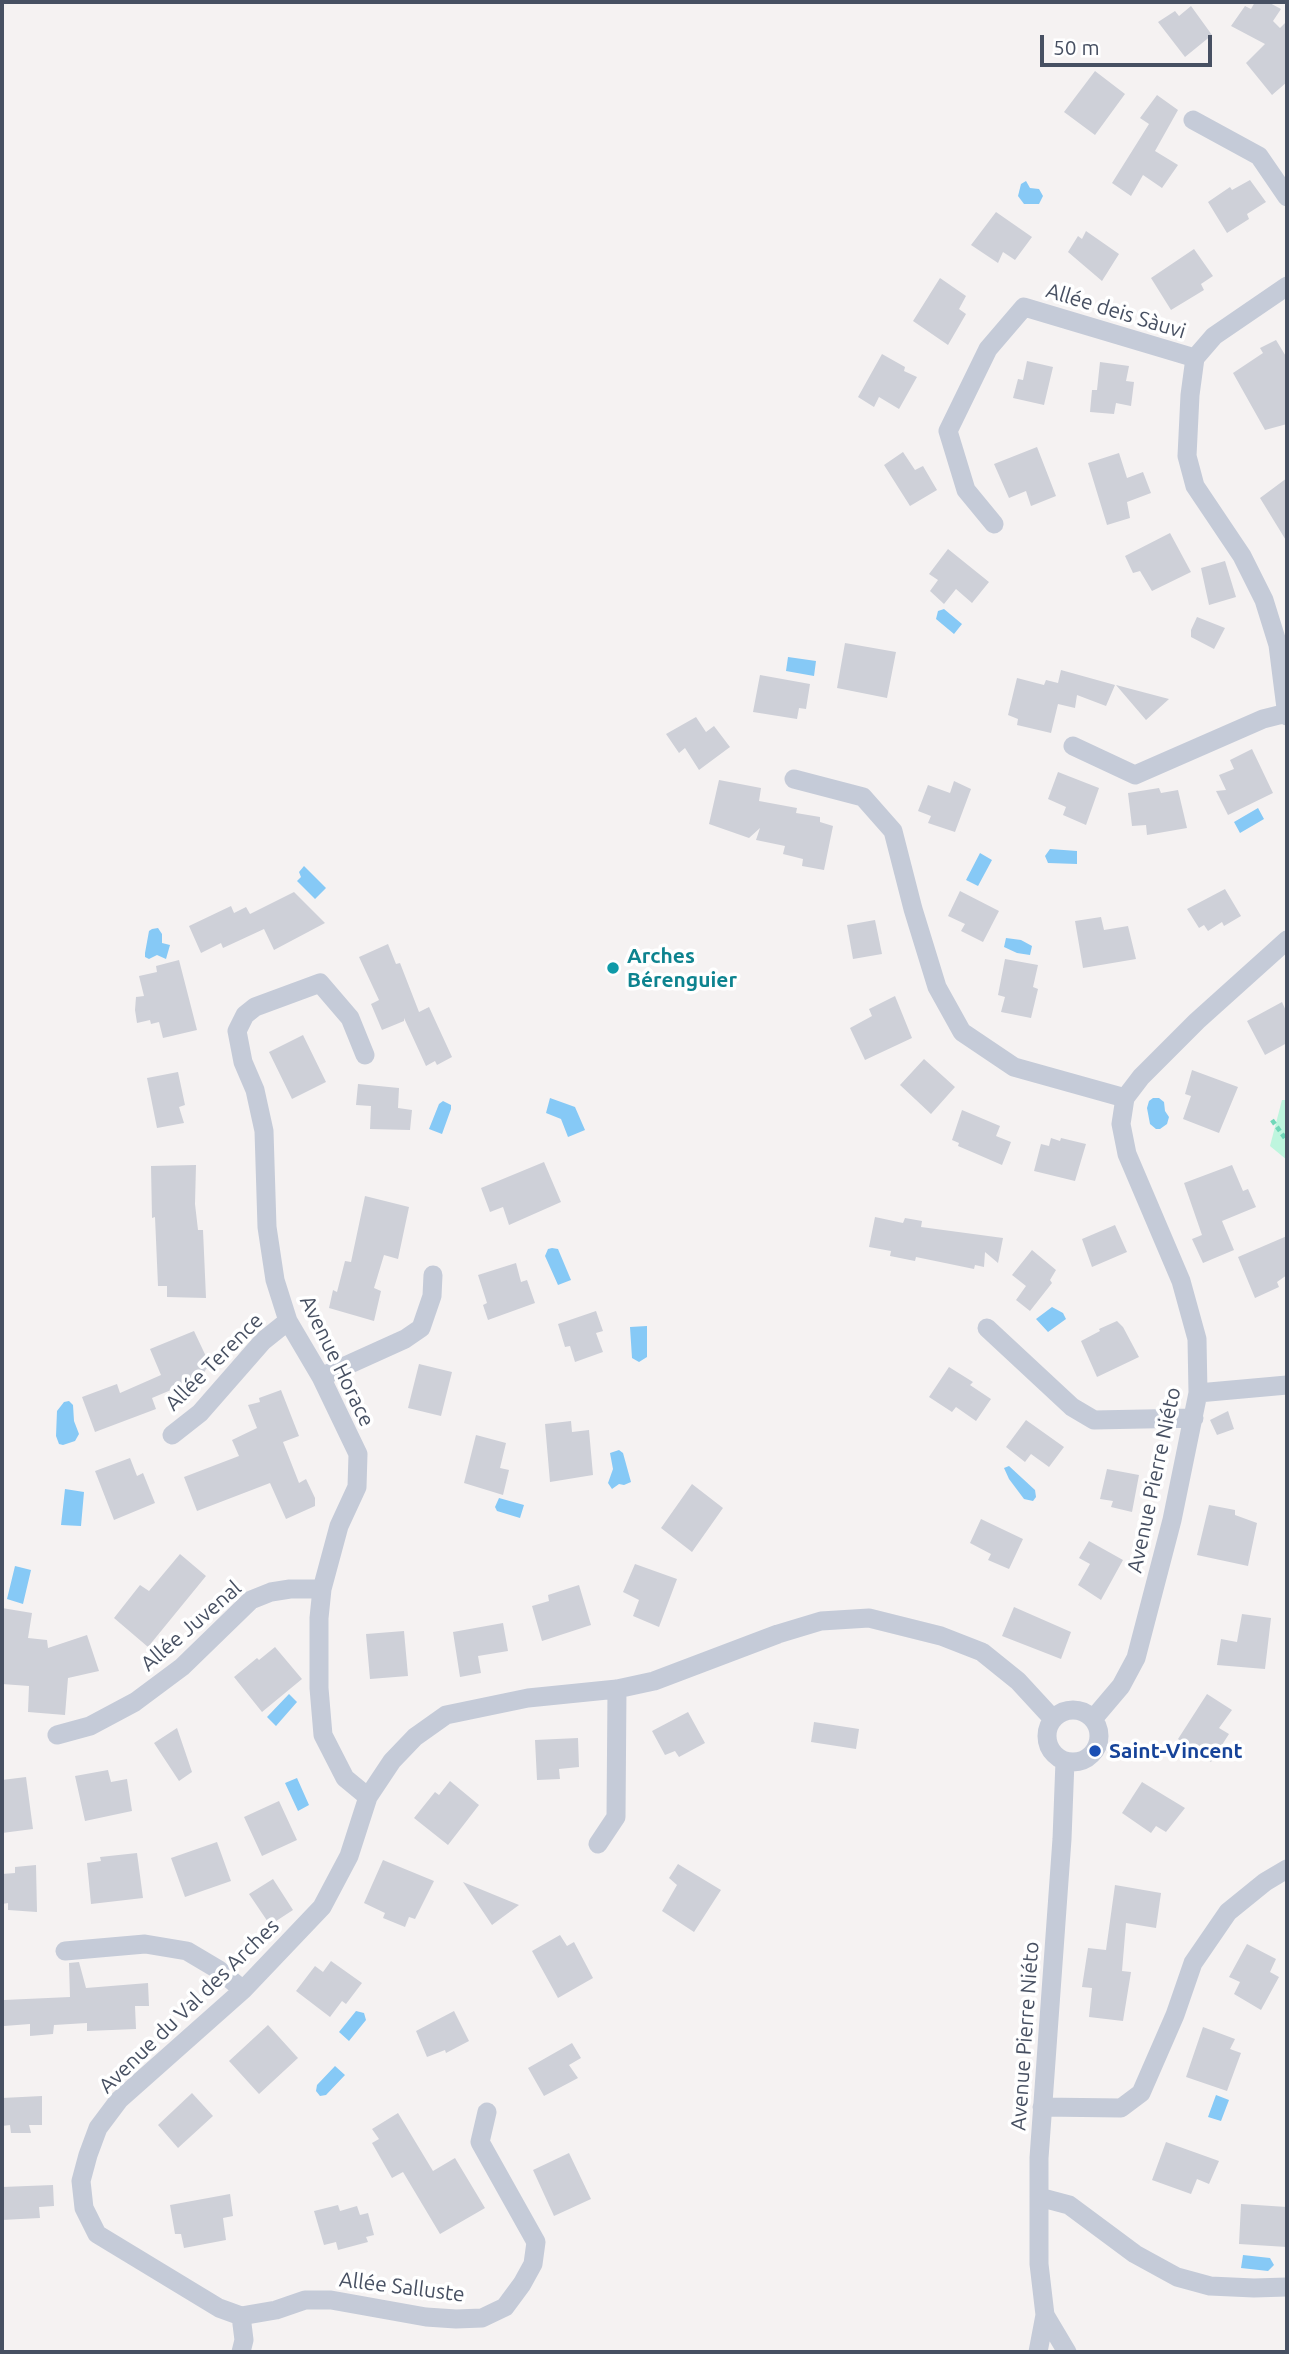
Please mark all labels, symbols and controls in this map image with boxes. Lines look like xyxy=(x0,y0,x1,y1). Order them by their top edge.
scale bar xyxy=(1044,21,1216,65)
text: 50 m xyxy=(1053,35,1100,59)
street label: Allée deis Sàuvi xyxy=(1043,278,1189,344)
place label: Arches Bérenguier xyxy=(627,943,737,993)
marker: Arches Bérenguier xyxy=(605,960,621,976)
street label: Avenue Horace xyxy=(294,1291,380,1431)
street label: Allée Terence xyxy=(160,1308,268,1416)
street label: Avenue Pierre Niéto xyxy=(1122,1385,1186,1575)
street label: Allée Juvenal xyxy=(136,1575,246,1677)
place label: Saint-Vincent xyxy=(1109,1738,1243,1764)
marker: Saint-Vincent xyxy=(1087,1743,1103,1759)
street label: Avenue du Val des Arches xyxy=(94,1913,284,2099)
street label: Avenue Pierre Niéto xyxy=(1006,1941,1044,2131)
street label: Allée Salluste xyxy=(338,2267,466,2307)

